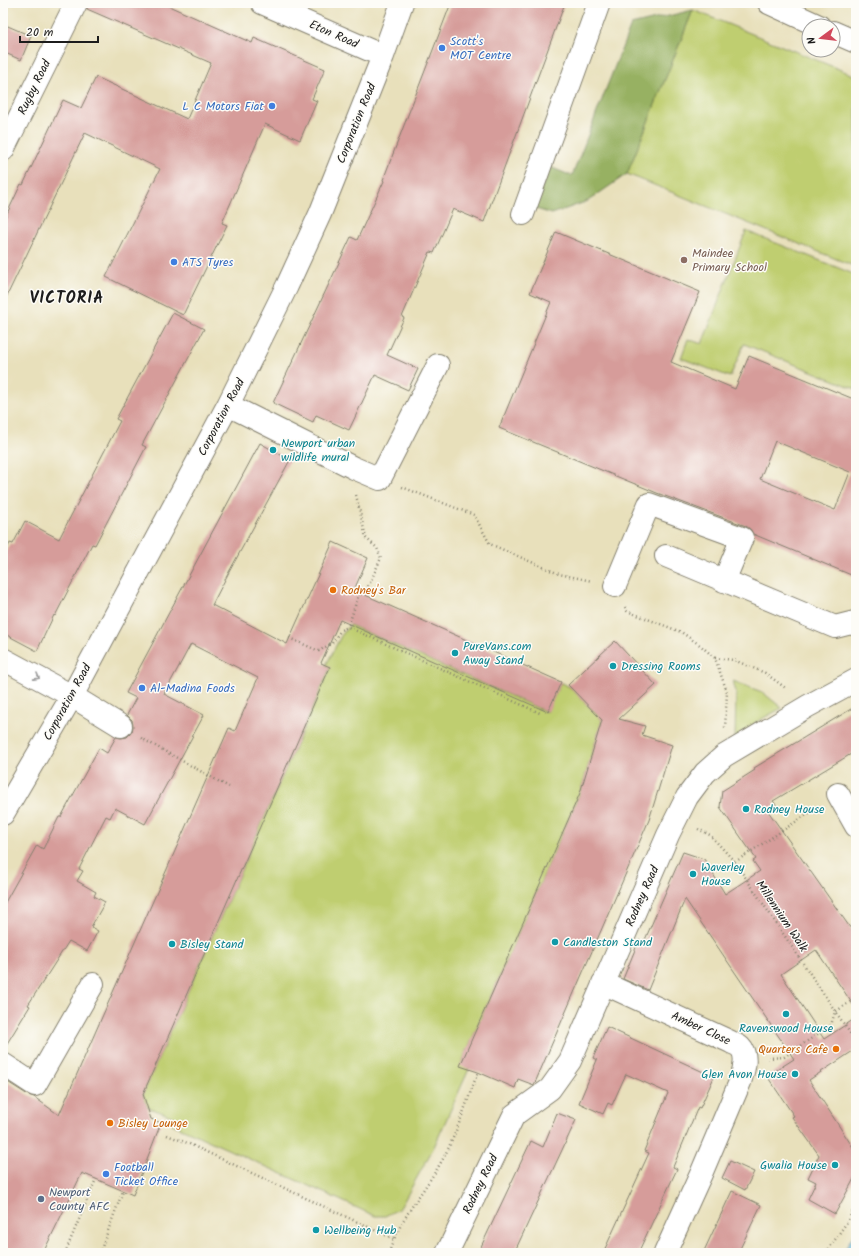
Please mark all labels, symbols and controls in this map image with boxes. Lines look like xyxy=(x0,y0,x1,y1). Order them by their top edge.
street label: Eton Road xyxy=(306,15,363,54)
scale bar xyxy=(20,18,98,44)
north arrow xyxy=(801,18,841,58)
text: 20 m xyxy=(26,23,54,42)
place label: Scott's MOT Centre xyxy=(450,32,512,65)
text: N xyxy=(803,35,822,46)
marker: Scott's MOT Centre xyxy=(437,43,447,53)
street label: Rugby Road xyxy=(13,56,56,118)
street label: Corporation Road xyxy=(332,79,382,166)
place label: L C Motors Fiat xyxy=(182,97,264,116)
marker: L C Motors Fiat xyxy=(267,101,277,111)
place label: Maindee Primary School xyxy=(692,244,767,277)
place label: ATS Tyres xyxy=(182,253,233,272)
marker: Maindee Primary School xyxy=(679,255,689,265)
marker: ATS Tyres xyxy=(169,257,179,267)
district label: VICTORIA xyxy=(30,286,104,311)
street label: Corporation Road xyxy=(193,374,250,459)
place label: Newport urban wildlife mural xyxy=(281,434,355,467)
marker: Newport urban wildlife mural xyxy=(268,445,278,455)
place label: Rodney's Bar xyxy=(341,581,407,600)
marker: Rodney's Bar xyxy=(328,585,338,595)
place label: PureVans.com Away Stand xyxy=(463,637,532,670)
marker: PureVans.com Away Stand xyxy=(450,648,460,658)
place label: Dressing Rooms xyxy=(621,657,701,676)
street label: Corporation Road xyxy=(38,659,97,744)
marker: Dressing Rooms xyxy=(608,661,618,671)
one-way arrow xyxy=(33,673,40,680)
place label: Al-Madina Foods xyxy=(150,679,235,698)
marker: Al-Madina Foods xyxy=(137,683,147,693)
place label: Rodney House xyxy=(754,800,825,819)
marker: Rodney House xyxy=(741,804,751,814)
place label: Waverley House xyxy=(701,858,745,891)
street label: Rodney Road xyxy=(621,862,665,930)
marker: Waverley House xyxy=(688,869,698,879)
street label: Millennium Walk xyxy=(751,877,813,956)
place label: Candleston Stand xyxy=(563,933,653,952)
place label: Bisley Stand xyxy=(180,935,244,954)
marker: Candleston Stand xyxy=(550,937,560,947)
marker: Bisley Stand xyxy=(167,939,177,949)
street label: Amber Close xyxy=(668,1006,734,1051)
marker: Ravenswood House xyxy=(781,1009,791,1019)
place label: Ravenswood House xyxy=(739,1019,834,1038)
place label: Quarters Cafe xyxy=(758,1040,829,1059)
marker: Quarters Cafe xyxy=(831,1044,841,1054)
place label: Glen Avon House xyxy=(701,1065,788,1084)
marker: Glen Avon House xyxy=(790,1069,800,1079)
place label: Bisley Lounge xyxy=(118,1114,188,1133)
marker: Bisley Lounge xyxy=(105,1118,115,1128)
street label: Rodney Road xyxy=(458,1150,504,1217)
place label: Gwalia House xyxy=(760,1156,828,1175)
place label: Football Ticket Office xyxy=(114,1158,179,1191)
marker: Gwalia House xyxy=(830,1160,840,1170)
marker: Football Ticket Office xyxy=(101,1169,111,1179)
place label: Newport County AFC xyxy=(49,1183,110,1216)
marker: Newport County AFC xyxy=(36,1194,46,1204)
place label: Wellbeing Hub xyxy=(324,1221,397,1240)
marker: Wellbeing Hub xyxy=(311,1225,321,1235)

